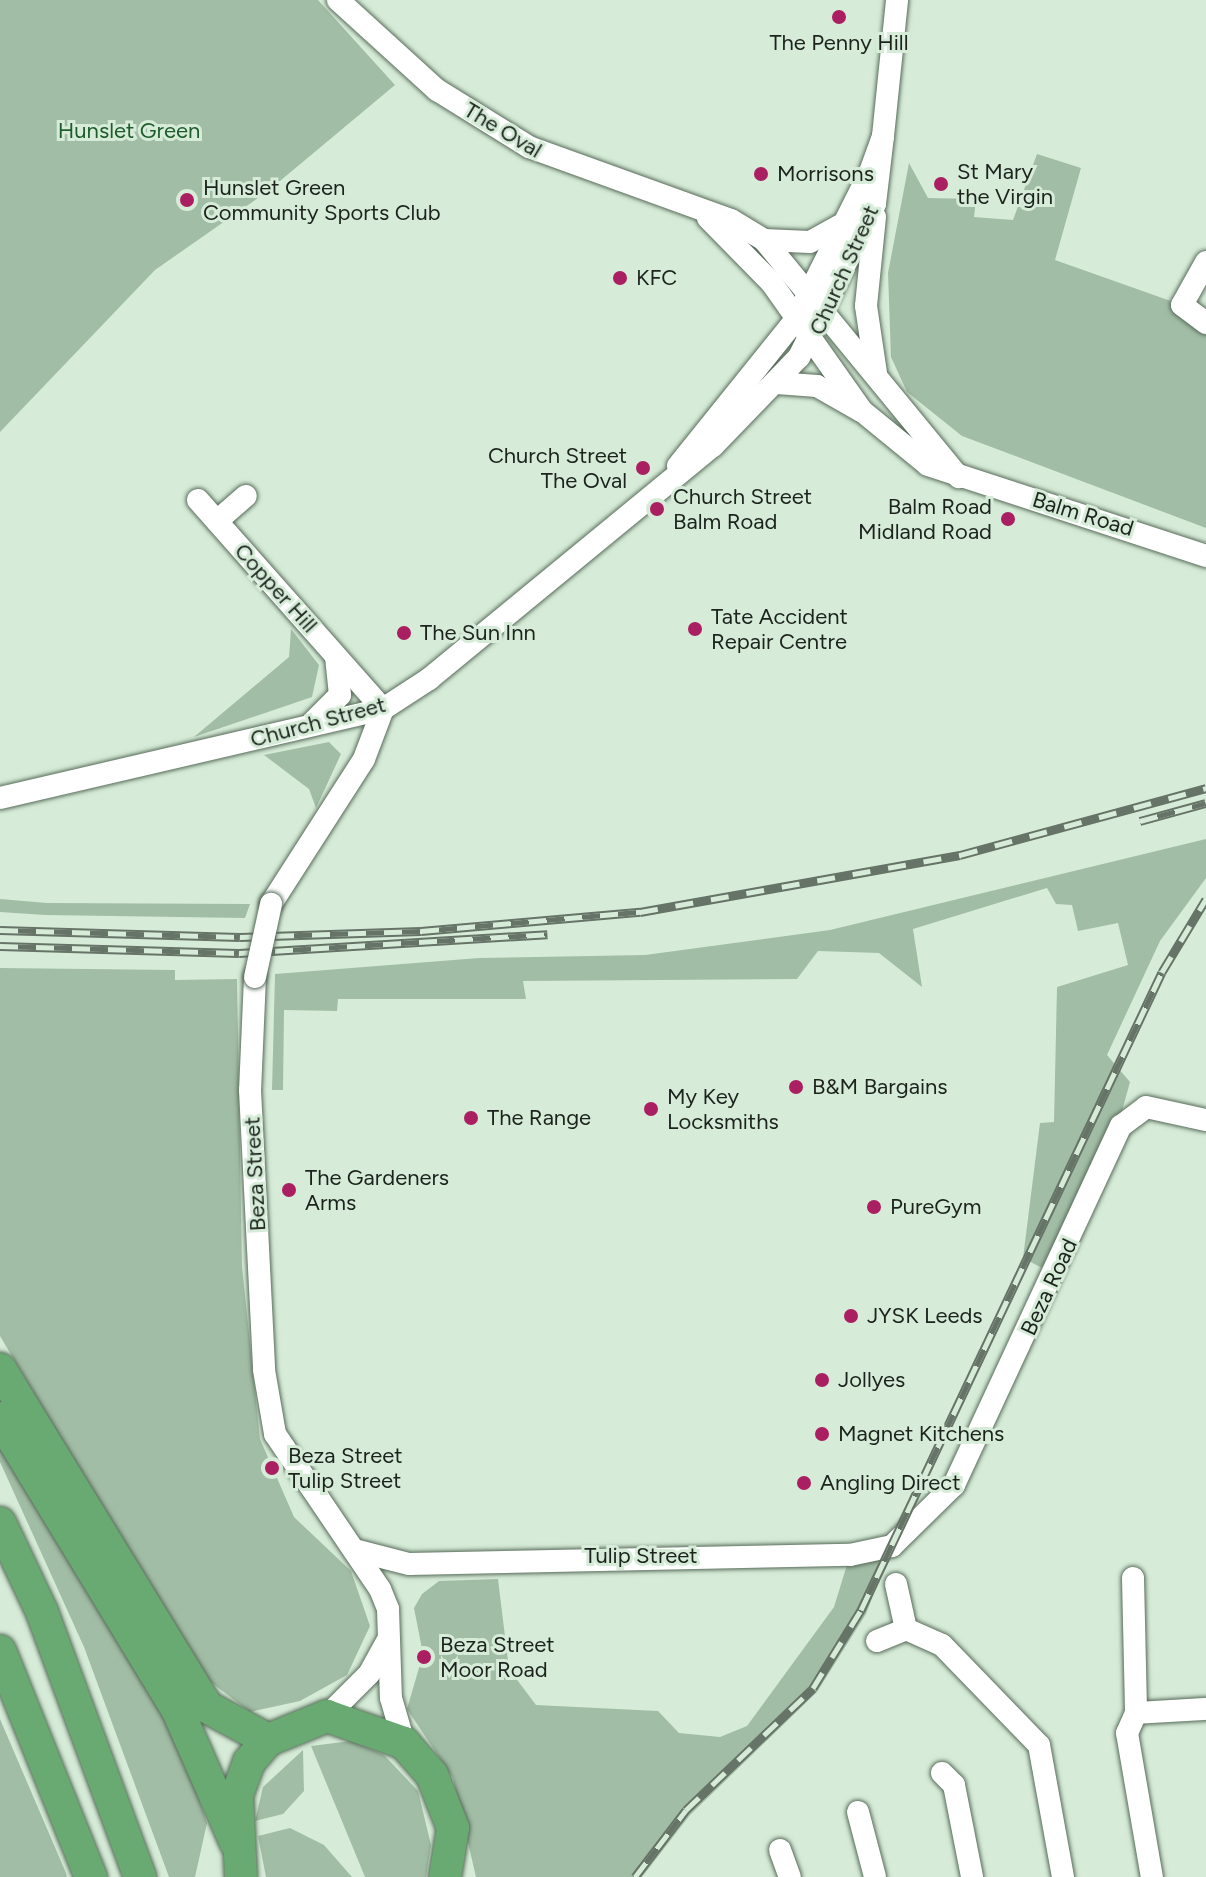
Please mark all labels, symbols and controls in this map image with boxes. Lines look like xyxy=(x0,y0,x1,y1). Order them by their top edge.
marker: The Penny Hill xyxy=(830,8,848,26)
place label: The Penny Hill xyxy=(769,30,909,56)
street label: The Oval xyxy=(459,96,547,164)
park label: Hunslet Green xyxy=(58,118,200,144)
place label: St Mary the Virgin xyxy=(957,158,1053,210)
place label: Morrisons xyxy=(777,161,874,187)
marker: Morrisons xyxy=(752,165,770,183)
place label: Hunslet Green Community Sports Club xyxy=(203,174,441,226)
marker: St Mary the Virgin xyxy=(932,175,950,193)
marker: Hunslet Green Community Sports Club xyxy=(178,191,196,209)
street label: Church Street xyxy=(804,201,884,339)
place label: KFC xyxy=(636,265,677,291)
marker: KFC xyxy=(611,269,629,287)
place label: Church Street The Oval xyxy=(488,442,627,494)
marker: Church Street The Oval xyxy=(634,459,652,477)
place label: Church Street Balm Road xyxy=(673,483,812,534)
street label: Balm Road xyxy=(1029,486,1137,542)
place label: Balm Road Midland Road xyxy=(858,493,992,544)
marker: Church Street Balm Road xyxy=(648,500,666,518)
marker: Balm Road Midland Road xyxy=(999,510,1017,528)
street label: Copper Hill xyxy=(229,538,323,638)
place label: Tate Accident Repair Centre xyxy=(711,603,848,654)
place label: The Sun Inn xyxy=(420,620,536,646)
marker: Tate Accident Repair Centre xyxy=(686,620,704,638)
marker: The Sun Inn xyxy=(395,624,413,642)
street label: Church Street xyxy=(247,691,389,753)
place label: B&M Bargains xyxy=(812,1074,948,1100)
marker: B&M Bargains xyxy=(787,1078,805,1096)
place label: My Key Locksmiths xyxy=(667,1083,779,1134)
marker: My Key Locksmiths xyxy=(642,1100,660,1118)
place label: The Range xyxy=(487,1105,591,1131)
marker: The Range xyxy=(462,1109,480,1127)
street label: Beza Street xyxy=(239,1116,271,1232)
place label: The Gardeners Arms xyxy=(305,1164,449,1216)
marker: The Gardeners Arms xyxy=(280,1181,298,1199)
place label: PureGym xyxy=(890,1194,981,1220)
marker: PureGym xyxy=(865,1198,883,1216)
street label: Beza Road xyxy=(1015,1234,1083,1340)
place label: JYSK Leeds xyxy=(867,1303,983,1329)
marker: JYSK Leeds xyxy=(842,1307,860,1325)
place label: Jollyes xyxy=(838,1367,905,1393)
marker: Jollyes xyxy=(813,1371,831,1389)
place label: Magnet Kitchens xyxy=(838,1421,1004,1447)
marker: Magnet Kitchens xyxy=(813,1425,831,1443)
place label: Beza Street Tulip Street xyxy=(288,1442,403,1494)
marker: Beza Street Tulip Street xyxy=(263,1459,281,1477)
place label: Angling Direct xyxy=(820,1470,961,1496)
marker: Angling Direct xyxy=(795,1474,813,1492)
street label: Tulip Street xyxy=(584,1543,698,1569)
place label: Beza Street Moor Road xyxy=(440,1631,555,1682)
marker: Beza Street Moor Road xyxy=(415,1648,433,1666)

